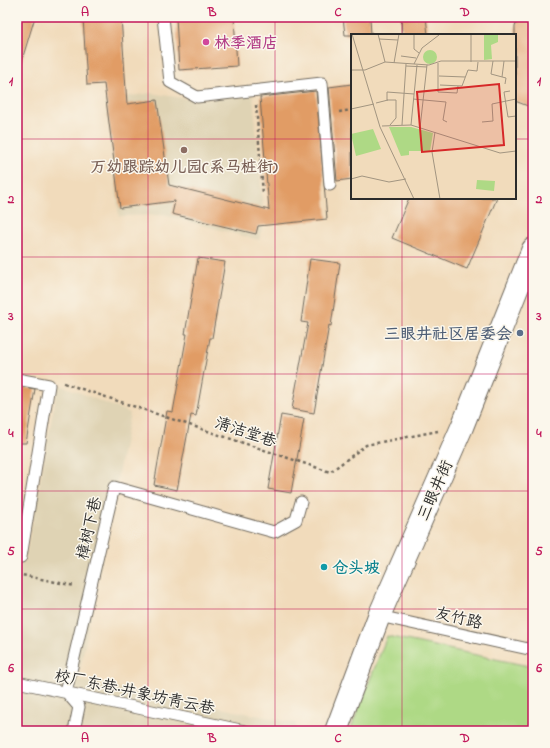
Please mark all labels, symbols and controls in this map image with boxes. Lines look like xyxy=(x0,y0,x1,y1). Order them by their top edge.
text: A xyxy=(81,3,89,22)
text: B xyxy=(207,3,217,22)
text: C xyxy=(334,3,342,22)
text: D xyxy=(459,3,470,22)
place label: 林季酒店 xyxy=(214,32,278,56)
inset map xyxy=(351,34,516,199)
marker: 林季酒店 xyxy=(201,37,211,47)
text: 1 xyxy=(9,72,14,91)
text: 1 xyxy=(537,72,542,91)
marker: 万幼跟踪幼儿园(系马桩街) xyxy=(179,145,189,155)
place label: 万幼跟踪幼儿园(系马桩街) xyxy=(90,156,278,180)
text: 2 xyxy=(7,190,15,209)
text: 2 xyxy=(535,190,543,209)
text: 3 xyxy=(7,307,14,326)
text: 3 xyxy=(535,307,542,326)
place label: 三眼井社区居委会 xyxy=(384,323,512,347)
marker: 三眼井社区居委会 xyxy=(515,328,525,338)
street label: 清洁堂巷 xyxy=(211,412,280,454)
text: 4 xyxy=(7,424,14,443)
text: 4 xyxy=(535,424,542,443)
street label: 三眼井街 xyxy=(412,457,460,525)
street label: 樟树下巷 xyxy=(71,495,109,562)
text: 5 xyxy=(7,542,15,561)
text: 5 xyxy=(535,542,543,561)
place label: 仓头坡 xyxy=(332,557,380,581)
marker: 仓头坡 xyxy=(319,562,329,572)
street label: 友竹路 xyxy=(432,602,485,636)
text: 6 xyxy=(7,659,14,678)
text: 6 xyxy=(535,659,542,678)
street label: 校厂东巷·井象坊青云巷 xyxy=(52,664,217,722)
text: A xyxy=(81,729,89,748)
text: B xyxy=(207,729,217,748)
text: C xyxy=(334,729,342,748)
text: D xyxy=(459,729,470,748)

